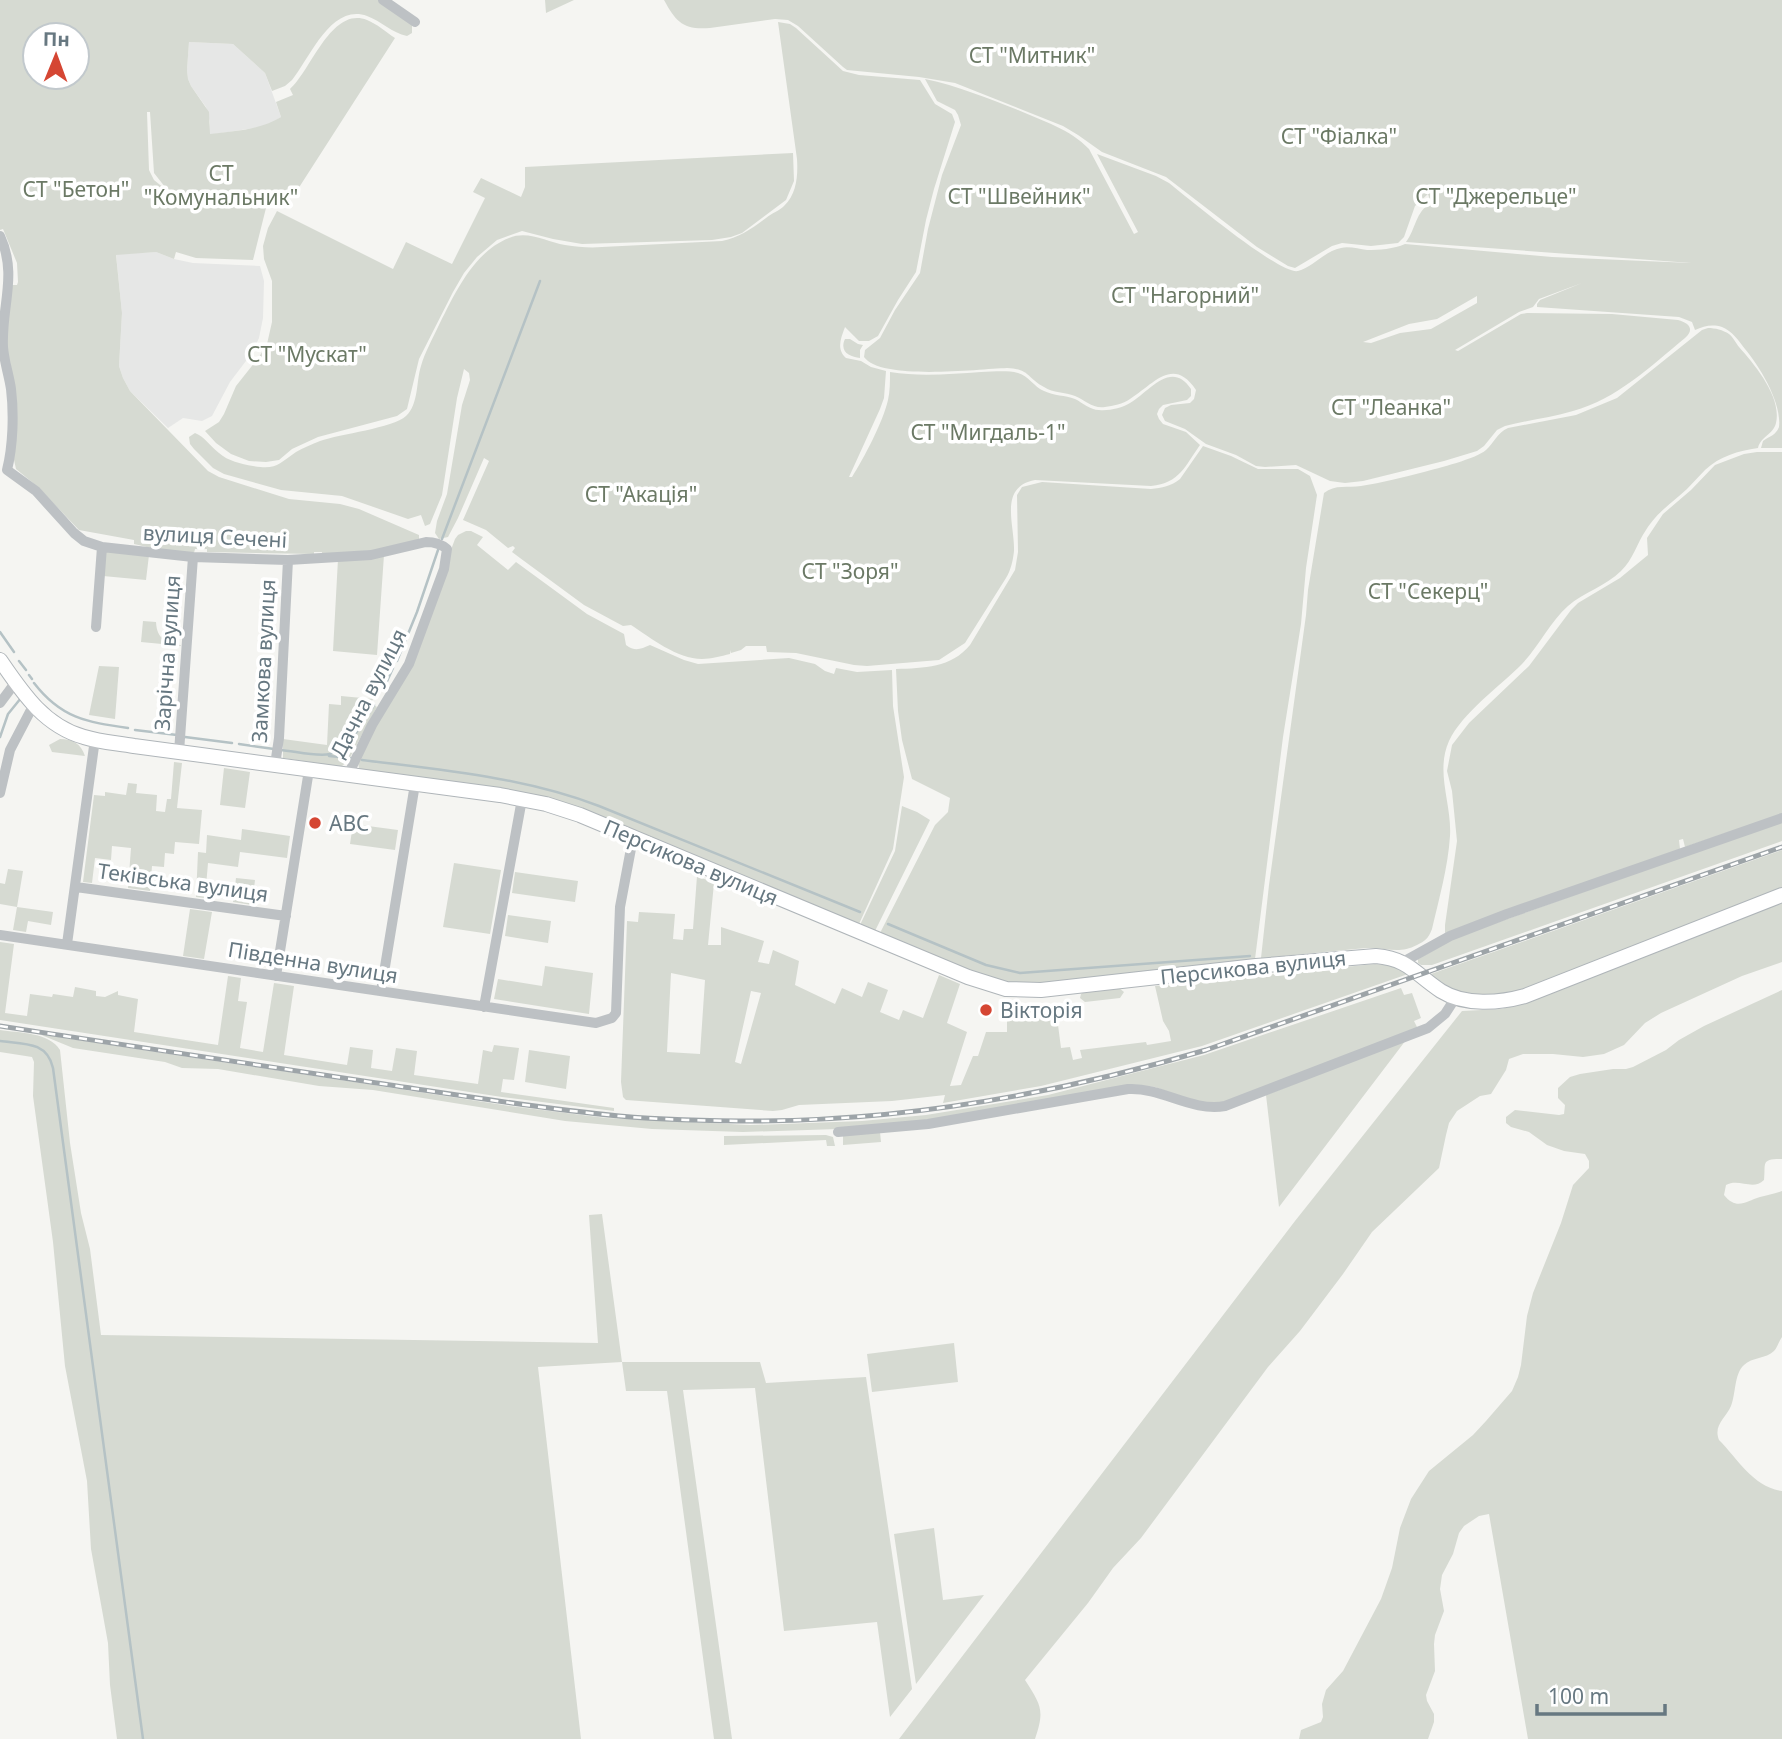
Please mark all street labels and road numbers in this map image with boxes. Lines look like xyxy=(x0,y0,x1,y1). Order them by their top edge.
street label: вулиця Сечені xyxy=(142,518,288,554)
street label: Зарічна вулиця xyxy=(148,574,186,732)
street label: Замкова вулиця xyxy=(245,579,281,743)
street label: Дачна вулиця xyxy=(324,624,412,762)
street label: Персикова вулиця xyxy=(599,813,783,911)
street label: Теківська вулиця xyxy=(96,856,270,908)
street label: Південна вулиця xyxy=(226,935,400,989)
street label: Персикова вулиця xyxy=(1159,943,1347,991)

